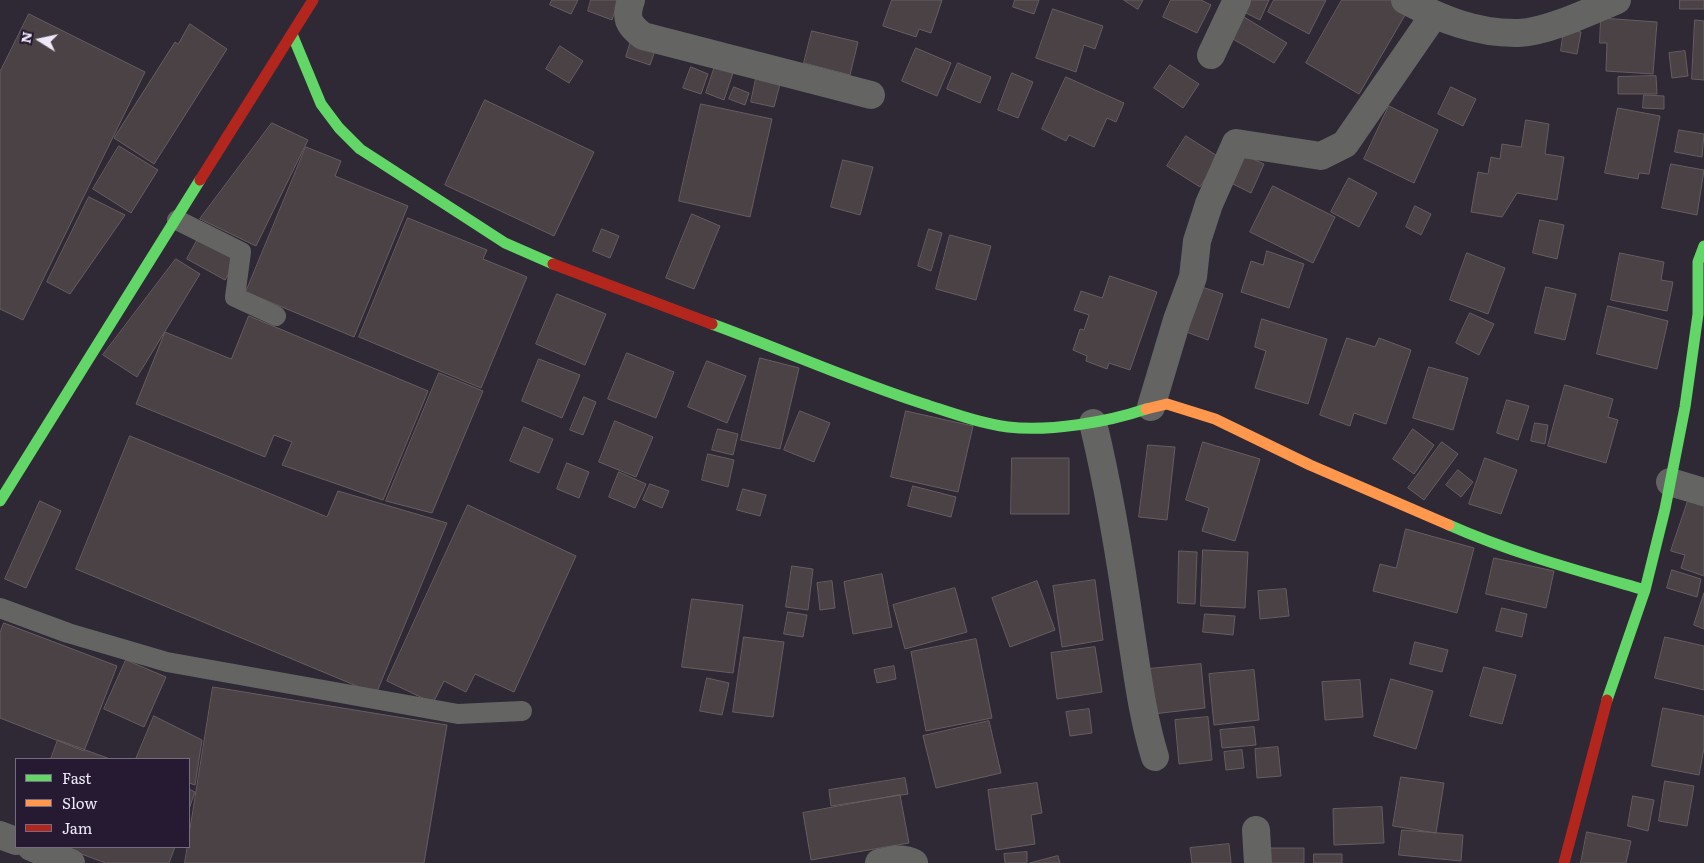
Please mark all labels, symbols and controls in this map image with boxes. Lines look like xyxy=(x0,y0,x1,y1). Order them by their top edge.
north arrow xyxy=(15,15,65,65)
text: N xyxy=(14,30,36,45)
legend xyxy=(15,758,190,848)
text: Fast xyxy=(62,766,91,789)
text: Slow xyxy=(62,791,97,814)
text: Jam xyxy=(62,816,92,839)

